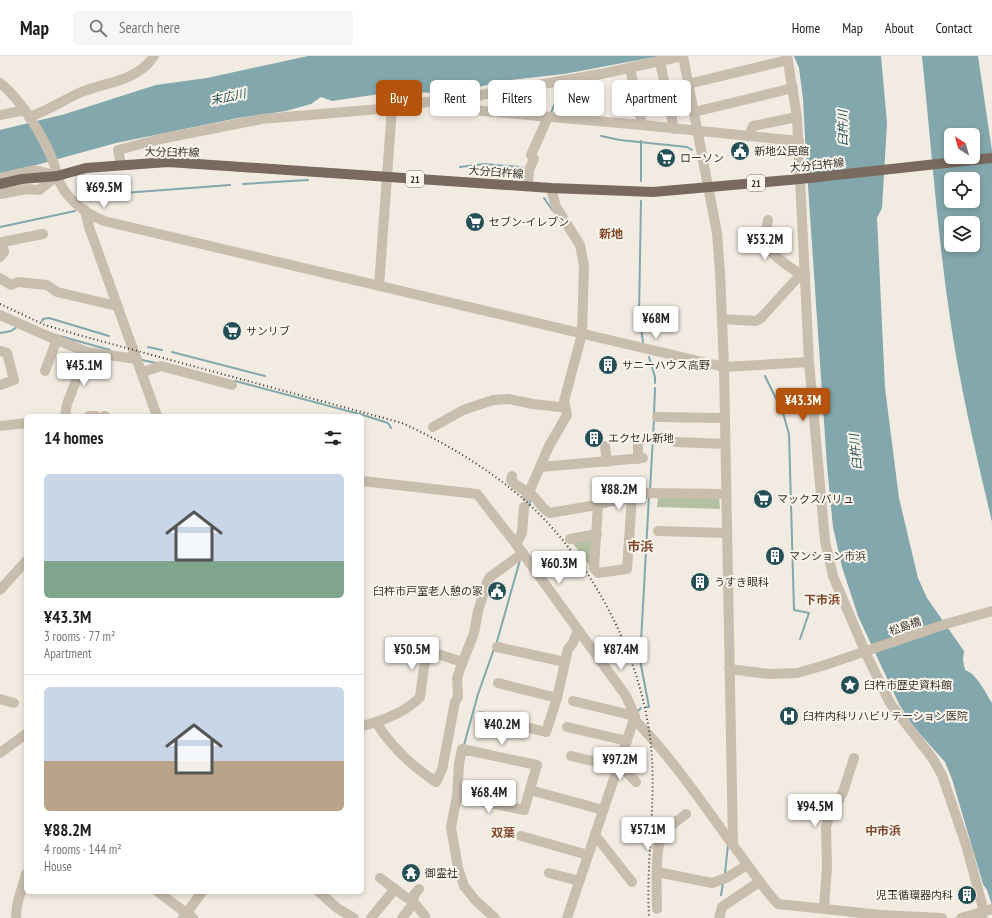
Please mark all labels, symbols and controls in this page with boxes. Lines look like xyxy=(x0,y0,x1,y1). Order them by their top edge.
search box xyxy=(73,10,353,46)
text: Map xyxy=(20,16,49,40)
icon: search xyxy=(87,17,109,39)
text: Search here xyxy=(119,18,180,37)
text: Home xyxy=(792,19,820,37)
text: Map xyxy=(842,19,863,37)
text: About xyxy=(885,19,914,37)
text: Contact xyxy=(936,19,972,37)
chip: Buy xyxy=(376,80,422,116)
chip: Rent xyxy=(430,80,480,116)
chip: Filters xyxy=(488,80,546,116)
chip: New xyxy=(554,80,604,116)
chip: Apartment xyxy=(612,80,691,116)
water label: 末広川 xyxy=(209,85,249,108)
water label: 臼杵川 xyxy=(835,108,850,146)
north arrow xyxy=(944,128,980,164)
map controls xyxy=(944,128,980,252)
public building icon: 新地公民館 xyxy=(729,140,751,162)
place label: 新地公民館 xyxy=(754,144,809,158)
street label: 大分臼杵線 xyxy=(144,145,200,159)
supermarket icon: ローソン xyxy=(655,147,677,169)
place label: ローソン xyxy=(680,151,724,165)
street label: 大分臼杵線 xyxy=(789,155,845,175)
street label: 大分臼杵線 xyxy=(468,163,524,181)
road number: 21 xyxy=(406,171,424,187)
button: locate xyxy=(944,172,980,208)
pin: ¥69.5M xyxy=(71,175,137,209)
road number: 21 xyxy=(747,175,765,191)
text: ¥69.5M xyxy=(86,179,122,196)
supermarket icon: セブン-イレブン xyxy=(464,211,486,233)
place label: セブン-イレブン xyxy=(489,215,569,229)
button: layers xyxy=(944,216,980,252)
district label: 新地 xyxy=(599,226,623,241)
pin: ¥53.2M xyxy=(732,227,798,261)
text: ¥53.2M xyxy=(747,231,783,248)
pin: ¥68M xyxy=(632,306,680,340)
text: ¥68M xyxy=(642,310,670,327)
supermarket icon: サンリブ xyxy=(221,320,243,342)
place label: サンリブ xyxy=(246,324,290,338)
pin: ¥45.1M xyxy=(51,353,117,387)
building icon: サニーハウス高野 xyxy=(597,354,619,376)
text: ¥45.1M xyxy=(66,357,102,374)
place label: サニーハウス高野 xyxy=(622,358,710,372)
pin: ¥43.3M xyxy=(770,388,836,422)
text: ¥43.3M xyxy=(785,392,821,409)
text: 14 homes xyxy=(44,427,103,449)
icon: filters xyxy=(322,427,344,449)
building icon: エクセル新地 xyxy=(583,427,605,449)
place label: エクセル新地 xyxy=(608,431,674,445)
water label: 臼杵川 xyxy=(846,431,865,471)
pin: ¥88.2M xyxy=(586,477,652,511)
text: ¥88.2M xyxy=(601,481,637,498)
supermarket icon: マックスバリュ xyxy=(752,488,774,510)
place label: マックスバリュ xyxy=(777,492,854,506)
icon: home xyxy=(158,500,230,572)
district label: 市浜 xyxy=(627,538,653,555)
building icon: マンション市浜 xyxy=(764,545,786,567)
place label: マンション市浜 xyxy=(789,549,866,563)
pin: ¥60.3M xyxy=(526,551,592,585)
text: ¥60.3M xyxy=(541,555,577,572)
building icon: うすき眼科 xyxy=(689,571,711,593)
place label: うすき眼科 xyxy=(714,575,769,589)
public building icon: 臼杵市戸室老人憩の家 xyxy=(486,580,508,602)
place label: 臼杵市戸室老人憩の家 xyxy=(373,584,483,598)
district label: 下市浜 xyxy=(804,592,840,607)
text: ¥43.3M xyxy=(44,606,91,628)
street label: 松島橋 xyxy=(887,614,923,638)
text: 3 rooms · 77 m² xyxy=(44,628,115,645)
pin: ¥50.5M xyxy=(379,637,445,671)
pin: ¥87.4M xyxy=(588,637,654,671)
text: ¥50.5M xyxy=(394,641,430,658)
text: ¥87.4M xyxy=(604,641,638,658)
text: Apartment xyxy=(44,645,92,662)
place icon: 臼杵市歴史資料館 xyxy=(839,674,861,696)
place label: 臼杵市歴史資料館 xyxy=(864,678,952,692)
hospital icon: 臼杵内科リハビリテーション医院 xyxy=(778,705,800,727)
place label: 臼杵内科リハビリテーション医院 xyxy=(803,709,968,723)
pin: ¥40.2M xyxy=(469,712,535,746)
icon: home xyxy=(158,713,230,785)
text: ¥40.2M xyxy=(484,716,520,733)
pin: ¥97.2M xyxy=(587,747,653,781)
text: ¥97.2M xyxy=(603,751,637,768)
pin: ¥68.4M xyxy=(456,780,522,814)
text: ¥68.4M xyxy=(471,784,507,801)
pin: ¥94.5M xyxy=(782,794,848,828)
text: ¥94.5M xyxy=(797,798,833,815)
pin: ¥57.1M xyxy=(615,817,681,851)
text: ¥88.2M xyxy=(44,819,91,841)
text: ¥57.1M xyxy=(631,821,665,838)
district label: 中市浜 xyxy=(865,823,901,838)
district label: 双葉 xyxy=(491,825,515,840)
text: 4 rooms · 144 m² xyxy=(44,841,122,858)
text: House xyxy=(44,858,72,875)
temple icon: 御霊社 xyxy=(400,862,422,884)
place label: 御霊社 xyxy=(424,866,458,880)
building icon: 児玉循環器内科 xyxy=(956,884,978,906)
place label: 児玉循環器内科 xyxy=(876,888,953,902)

